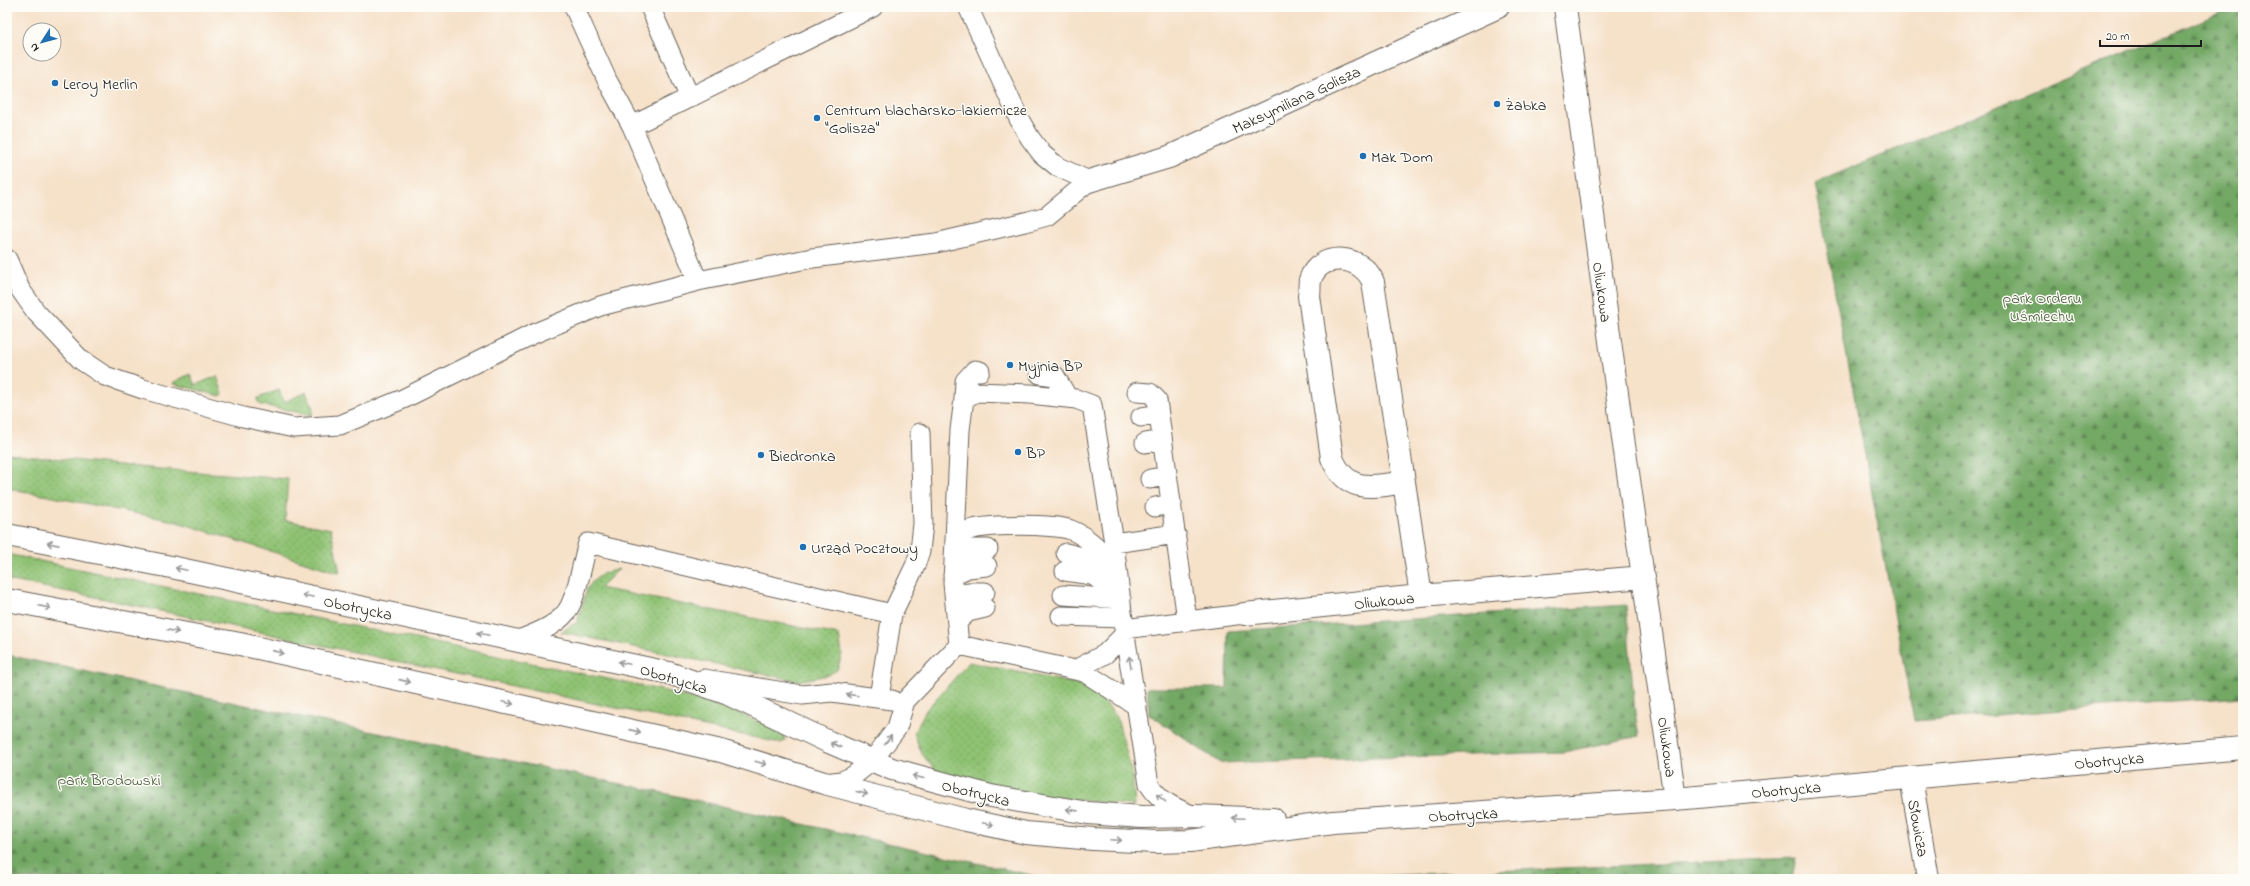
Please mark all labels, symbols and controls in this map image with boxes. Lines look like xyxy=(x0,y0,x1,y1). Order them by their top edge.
north arrow xyxy=(22,22,62,62)
scale bar xyxy=(2100,22,2201,48)
text: 20 m xyxy=(2106,28,2129,46)
text: N xyxy=(26,40,43,55)
street label: Maksymiliana Golisza xyxy=(1229,60,1365,141)
place label: Leroy Merlin xyxy=(63,73,138,97)
marker: Leroy Merlin xyxy=(50,78,60,88)
place label: Żabka xyxy=(1505,94,1546,118)
place label: Centrum blacharsko-lakiernicze "Golisza" xyxy=(825,99,1028,141)
marker: Żabka xyxy=(1492,99,1502,109)
marker: Centrum blacharsko-lakiernicze "Golisza" xyxy=(812,113,822,123)
place label: Mak Dom xyxy=(1371,146,1433,170)
marker: Mak Dom xyxy=(1358,151,1368,161)
street label: Oliwkowa xyxy=(1585,261,1617,324)
park label: park Orderu Uśmiechu xyxy=(2002,287,2082,329)
place label: Myjnia BP xyxy=(1018,355,1083,379)
marker: Myjnia BP xyxy=(1005,360,1015,370)
place label: BP xyxy=(1025,442,1046,466)
place label: Biedronka xyxy=(768,445,836,469)
marker: BP xyxy=(1013,447,1023,457)
marker: Biedronka xyxy=(756,450,766,460)
place label: Urząd Pocztowy xyxy=(811,537,918,561)
one-way arrow xyxy=(47,540,60,548)
marker: Urząd Pocztowy xyxy=(798,542,808,552)
one-way arrow xyxy=(175,565,188,573)
street label: Oliwkowa xyxy=(1353,587,1416,617)
street label: Obotrycka xyxy=(321,590,394,628)
one-way arrow xyxy=(302,592,315,600)
one-way arrow xyxy=(38,603,51,611)
one-way arrow xyxy=(166,627,179,635)
one-way arrow xyxy=(476,629,489,637)
one-way arrow xyxy=(272,649,285,657)
one-way arrow xyxy=(1126,656,1134,669)
street label: Obotrycka xyxy=(637,658,710,702)
one-way arrow xyxy=(617,659,630,667)
one-way arrow xyxy=(398,677,411,685)
one-way arrow xyxy=(846,691,859,699)
one-way arrow xyxy=(501,700,514,708)
street label: Oliwkowa xyxy=(1650,716,1682,779)
one-way arrow xyxy=(628,728,641,736)
one-way arrow xyxy=(884,734,892,745)
one-way arrow xyxy=(830,741,842,748)
street label: Obotrycka xyxy=(2073,747,2145,777)
one-way arrow xyxy=(754,760,767,767)
park label: park Brodowski xyxy=(57,769,161,793)
one-way arrow xyxy=(912,773,925,780)
street label: Obotrycka xyxy=(939,774,1012,814)
street label: Obotrycka xyxy=(1750,776,1822,806)
one-way arrow xyxy=(855,789,868,797)
one-way arrow xyxy=(1155,794,1166,803)
street label: Słowicza xyxy=(1900,798,1934,859)
street label: Obotrycka xyxy=(1428,802,1499,830)
one-way arrow xyxy=(1066,806,1079,814)
one-way arrow xyxy=(1232,814,1245,822)
one-way arrow xyxy=(981,821,994,829)
one-way arrow xyxy=(1109,837,1122,844)

